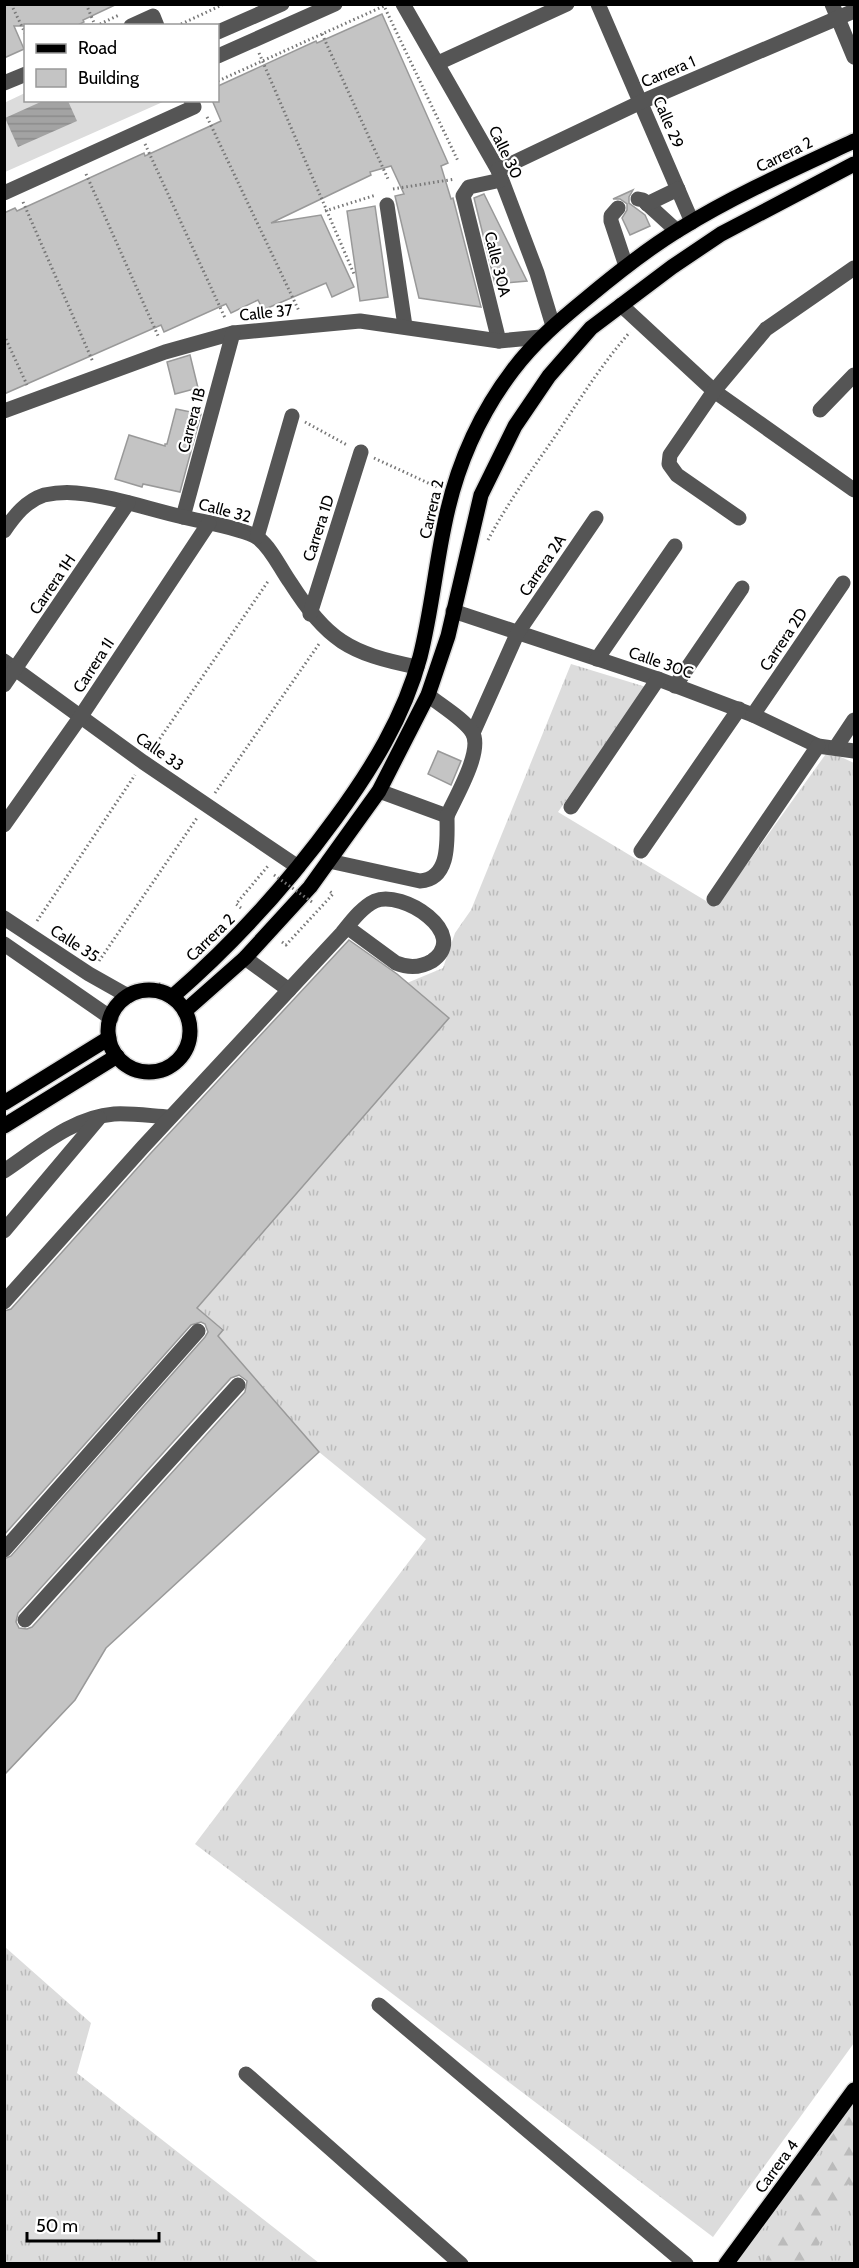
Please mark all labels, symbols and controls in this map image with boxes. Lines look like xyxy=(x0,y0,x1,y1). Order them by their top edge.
legend xyxy=(24,24,219,102)
text: Road xyxy=(78,37,117,59)
street label: Carrera 1 xyxy=(638,52,698,91)
text: Building xyxy=(78,67,140,89)
street label: Calle 29 xyxy=(649,94,688,151)
street label: Calle 30 xyxy=(485,123,527,182)
street label: Carrera 2 xyxy=(753,133,815,176)
street label: Calle 30A xyxy=(480,230,515,299)
street label: Calle 37 xyxy=(238,300,294,325)
street label: Carrera 1B xyxy=(174,385,209,455)
street label: Carrera 2 xyxy=(415,478,448,541)
street label: Carrera 1D xyxy=(299,493,338,564)
street label: Calle 32 xyxy=(196,494,253,527)
street label: Carrera 2A xyxy=(515,531,570,600)
street label: Carrera 1H xyxy=(25,551,79,618)
street label: Carrera 2D xyxy=(755,604,811,674)
street label: Carrera 1I xyxy=(69,634,118,696)
street label: Calle 30C xyxy=(626,643,695,682)
street label: Calle 33 xyxy=(132,728,187,775)
street label: Carrera 2 xyxy=(182,910,239,965)
street label: Calle 35 xyxy=(47,921,103,966)
street label: Carrera 4 xyxy=(751,2136,802,2197)
scale bar xyxy=(27,2205,159,2243)
text: 50 m xyxy=(36,2215,78,2237)

